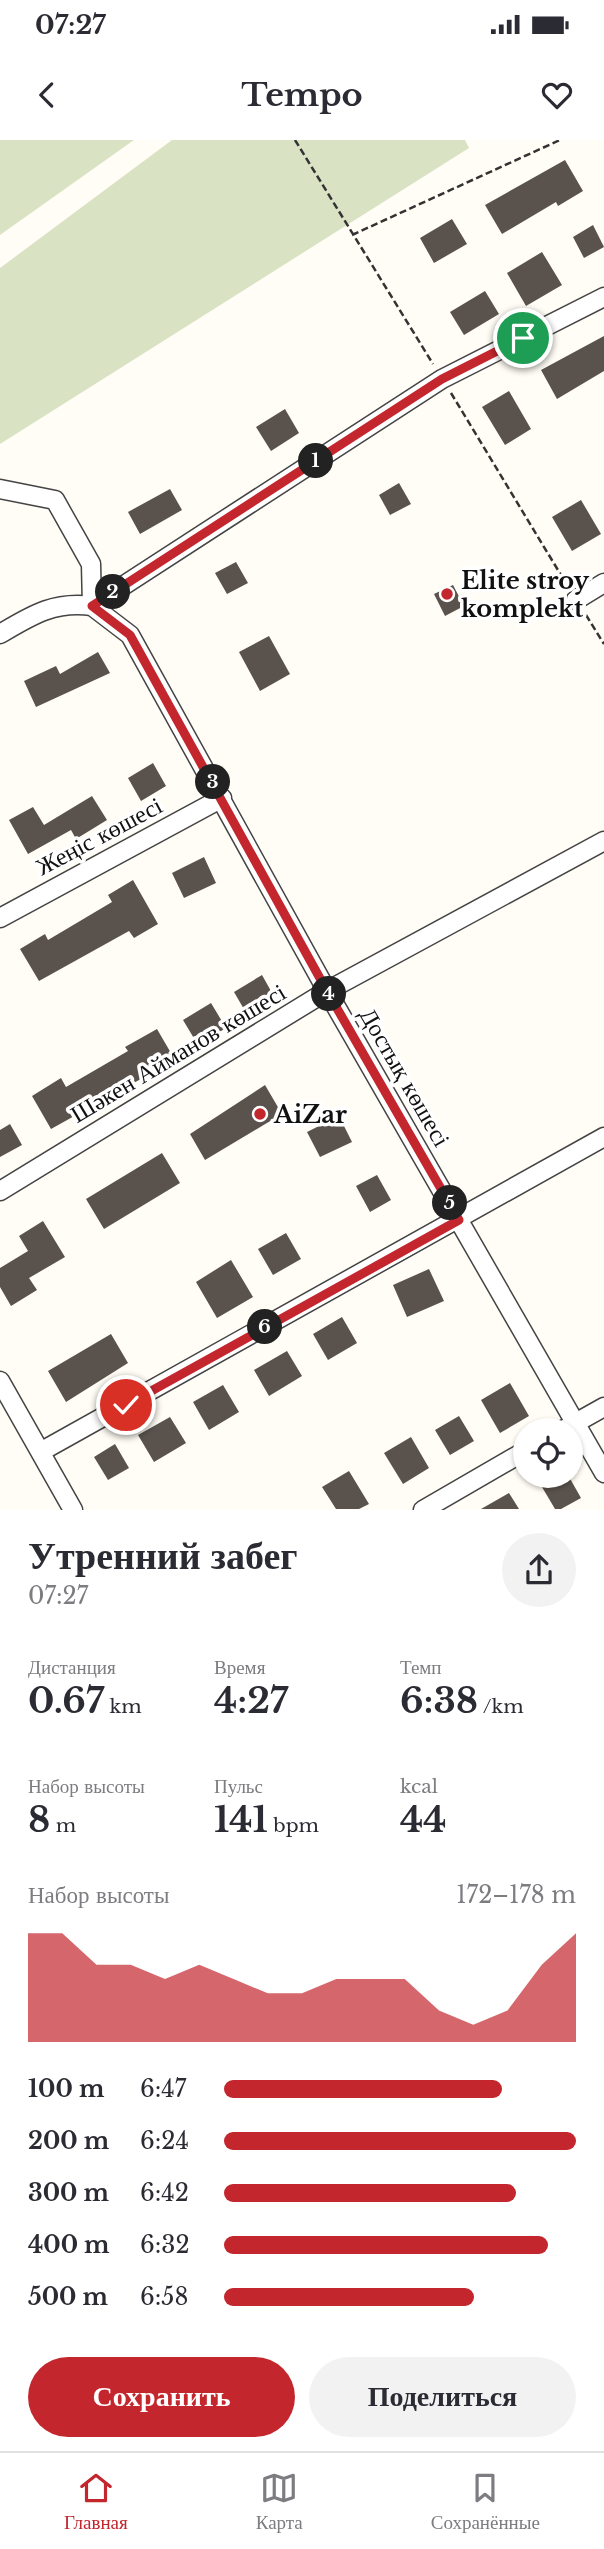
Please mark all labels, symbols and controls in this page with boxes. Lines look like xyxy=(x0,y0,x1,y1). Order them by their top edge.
text: 07:27 xyxy=(35,9,106,41)
text: Tempo xyxy=(241,75,363,115)
icon: back xyxy=(28,76,66,114)
icon: heart xyxy=(538,76,576,114)
pin xyxy=(493,308,553,368)
icon: arrive xyxy=(504,319,542,357)
pin: 1 xyxy=(298,444,334,478)
text: 1 xyxy=(311,449,320,472)
place label: Elite stroy komplekt xyxy=(461,566,590,623)
pin: 2 xyxy=(96,574,130,610)
text: 2 xyxy=(106,580,119,603)
marker: Elite stroy komplekt xyxy=(439,586,455,602)
pin: 3 xyxy=(196,764,230,800)
text: 3 xyxy=(206,770,219,793)
street label: Жеңіс көшесі xyxy=(31,790,167,881)
pin: 4 xyxy=(312,976,346,1012)
street label: Шәкен Айманов көшесі xyxy=(65,977,291,1129)
text: 4 xyxy=(322,982,335,1005)
street label: Достық көшесі xyxy=(354,1002,457,1152)
place label: AiZar xyxy=(273,1100,347,1129)
marker: AiZar xyxy=(252,1106,268,1122)
pin: 5 xyxy=(433,1186,468,1220)
text: 5 xyxy=(444,1191,455,1214)
pin: 6 xyxy=(247,1310,282,1344)
text: 6 xyxy=(258,1315,271,1338)
pin xyxy=(96,1375,156,1435)
icon: check xyxy=(107,1386,145,1424)
map controls xyxy=(513,1418,583,1488)
button: locate xyxy=(513,1418,583,1488)
text: Утренний забег xyxy=(28,1532,298,1579)
button: share xyxy=(502,1533,576,1607)
text: 07:27 xyxy=(28,1582,88,1610)
text: Дистанция xyxy=(28,1656,116,1679)
text: Время xyxy=(214,1656,265,1679)
text: Темп xyxy=(400,1656,442,1679)
text: 0.67 xyxy=(28,1679,104,1722)
text: 4:27 xyxy=(214,1679,288,1722)
text: 6:38 xyxy=(400,1679,478,1722)
text: km xyxy=(104,1695,142,1718)
text: /km xyxy=(478,1695,524,1718)
text: Набор высоты xyxy=(28,1775,145,1798)
text: Пульс xyxy=(214,1775,263,1798)
text: kcal xyxy=(400,1775,438,1798)
text: 8 xyxy=(28,1798,50,1841)
text: 141 xyxy=(214,1798,268,1841)
text: 44 xyxy=(400,1798,446,1841)
text: m xyxy=(50,1814,76,1837)
text: bpm xyxy=(268,1814,319,1837)
text: Набор высоты xyxy=(28,1881,169,1909)
text: 172–178 m xyxy=(456,1881,576,1909)
text: 100 m xyxy=(28,2075,104,2103)
text: 6:47 xyxy=(140,2075,186,2103)
text: 200 m xyxy=(28,2127,109,2155)
text: 6:24 xyxy=(140,2127,189,2155)
text: 300 m xyxy=(28,2179,109,2207)
text: 6:42 xyxy=(140,2179,189,2207)
text: 400 m xyxy=(28,2231,110,2259)
text: 6:32 xyxy=(140,2231,190,2259)
text: 500 m xyxy=(28,2283,108,2311)
text: 6:58 xyxy=(140,2283,188,2311)
button: Сохранить xyxy=(28,2357,295,2437)
button: Поделиться xyxy=(309,2357,576,2437)
tab: Главная xyxy=(64,2469,128,2534)
tab: Карта xyxy=(256,2469,303,2534)
tab: Сохранённые xyxy=(431,2469,540,2534)

